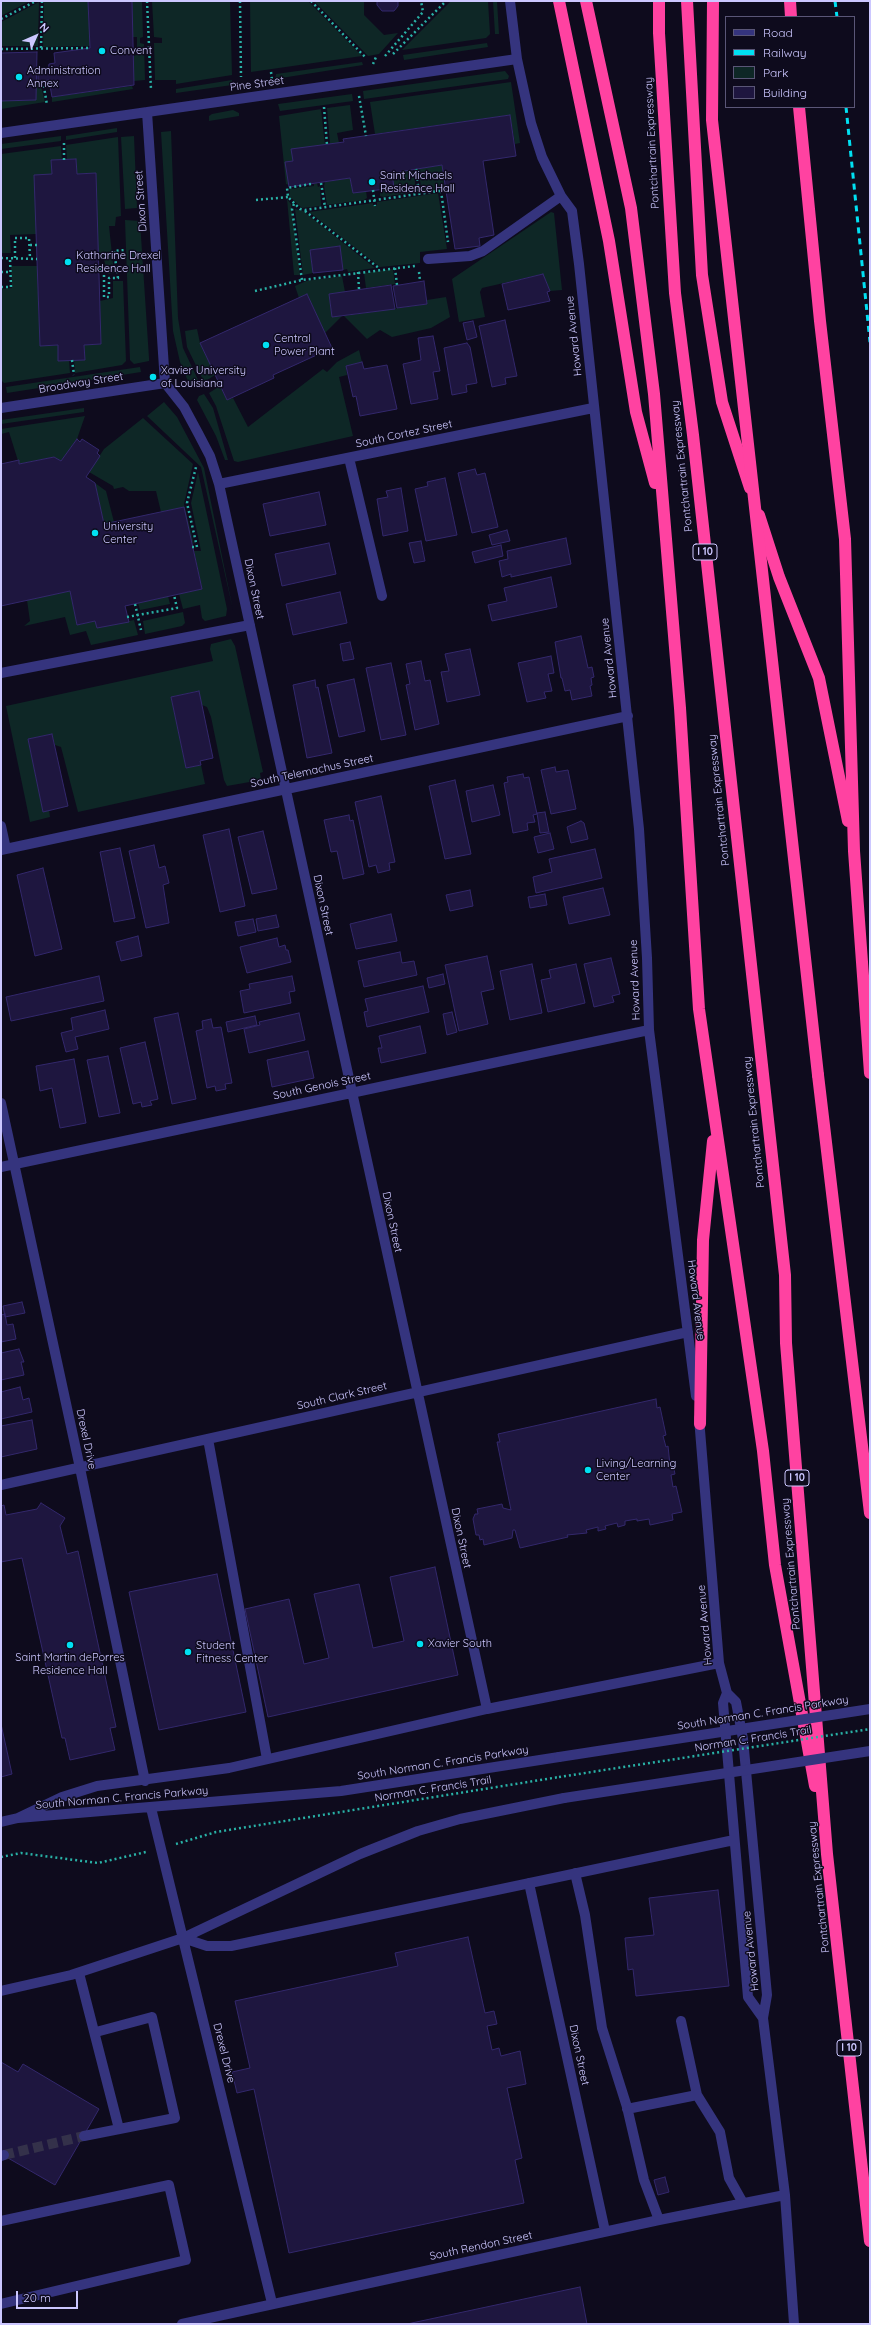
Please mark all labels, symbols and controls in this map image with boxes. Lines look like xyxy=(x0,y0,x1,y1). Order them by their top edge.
north arrow xyxy=(16,16,56,56)
legend xyxy=(725,16,855,108)
text: N xyxy=(37,20,52,35)
text: Road xyxy=(763,25,793,40)
place label: Convent xyxy=(110,44,152,58)
text: Railway xyxy=(763,45,807,60)
marker: Convent xyxy=(97,46,107,56)
place label: Administration Annex xyxy=(27,64,101,90)
text: Park xyxy=(763,65,788,80)
marker: Administration Annex xyxy=(14,72,24,82)
street label: Pine Street xyxy=(229,74,285,94)
street label: Pontchartrain Expressway xyxy=(642,77,662,209)
text: Building xyxy=(763,85,807,100)
place label: Saint Michaels Residence Hall xyxy=(380,169,455,195)
street label: Dixon Street xyxy=(132,170,150,232)
marker: Saint Michaels Residence Hall xyxy=(367,177,377,187)
place label: Katharine Drexel Residence Hall xyxy=(76,249,161,275)
marker: Katharine Drexel Residence Hall xyxy=(63,257,73,267)
street label: Howard Avenue xyxy=(563,295,585,377)
place label: Central Power Plant xyxy=(274,332,335,358)
marker: Central Power Plant xyxy=(261,340,271,350)
place label: Xavier University of Louisiana xyxy=(161,364,246,390)
street label: Broadway Street xyxy=(38,370,124,396)
marker: Xavier University of Louisiana xyxy=(148,372,158,382)
street label: Pontchartrain Expressway xyxy=(669,400,695,532)
street label: South Cortez Street xyxy=(355,417,453,451)
place label: University Center xyxy=(103,520,153,546)
marker: University Center xyxy=(90,528,100,538)
road number: I 10 xyxy=(693,544,717,560)
street label: Dixon Street xyxy=(241,558,267,620)
street label: Howard Avenue xyxy=(598,617,620,699)
street label: Pontchartrain Expressway xyxy=(706,734,732,866)
street label: South Telemachus Street xyxy=(249,752,375,790)
street label: Dixon Street xyxy=(310,874,336,936)
street label: Howard Avenue xyxy=(627,939,643,1021)
street label: Pontchartrain Expressway xyxy=(741,1056,767,1188)
street label: South Genois Street xyxy=(272,1069,372,1103)
street label: Dixon Street xyxy=(379,1191,405,1253)
street label: Howard Avenue xyxy=(685,1259,707,1341)
street label: South Clark Street xyxy=(296,1379,388,1413)
street label: Drexel Drive xyxy=(73,1408,99,1470)
place label: Living/Learning Center xyxy=(596,1457,676,1483)
marker: Living/Learning Center xyxy=(583,1465,593,1475)
road number: I 10 xyxy=(785,1470,809,1486)
street label: Pontchartrain Expressway xyxy=(779,1498,803,1630)
street label: Dixon Street xyxy=(448,1507,474,1569)
street label: Howard Avenue xyxy=(695,1584,715,1666)
place label: Xavier South xyxy=(428,1637,492,1651)
place label: Student Fitness Center xyxy=(196,1639,268,1665)
marker: Xavier South xyxy=(415,1639,425,1649)
marker: Saint Martin dePorres Residence Hall xyxy=(65,1640,75,1650)
marker: Student Fitness Center xyxy=(183,1647,193,1657)
place label: Saint Martin dePorres Residence Hall xyxy=(15,1651,125,1677)
street label: South Norman C. Francis Parkway xyxy=(676,1693,850,1733)
street label: Norman C. Francis Trail xyxy=(694,1723,812,1755)
street label: South Norman C. Francis Parkway xyxy=(356,1743,530,1783)
street label: Norman C. Francis Trail xyxy=(374,1773,492,1805)
street label: South Norman C. Francis Parkway xyxy=(35,1784,209,1812)
street label: Pontchartrain Expressway xyxy=(806,1821,832,1953)
street label: Howard Avenue xyxy=(740,1910,762,1992)
street label: Drexel Drive xyxy=(210,2022,238,2084)
street label: Dixon Street xyxy=(566,2024,592,2086)
road number: I 10 xyxy=(837,2040,861,2056)
street label: South Rendon Street xyxy=(428,2229,534,2263)
scale bar xyxy=(18,2283,80,2309)
text: 20 m xyxy=(23,2290,51,2305)

